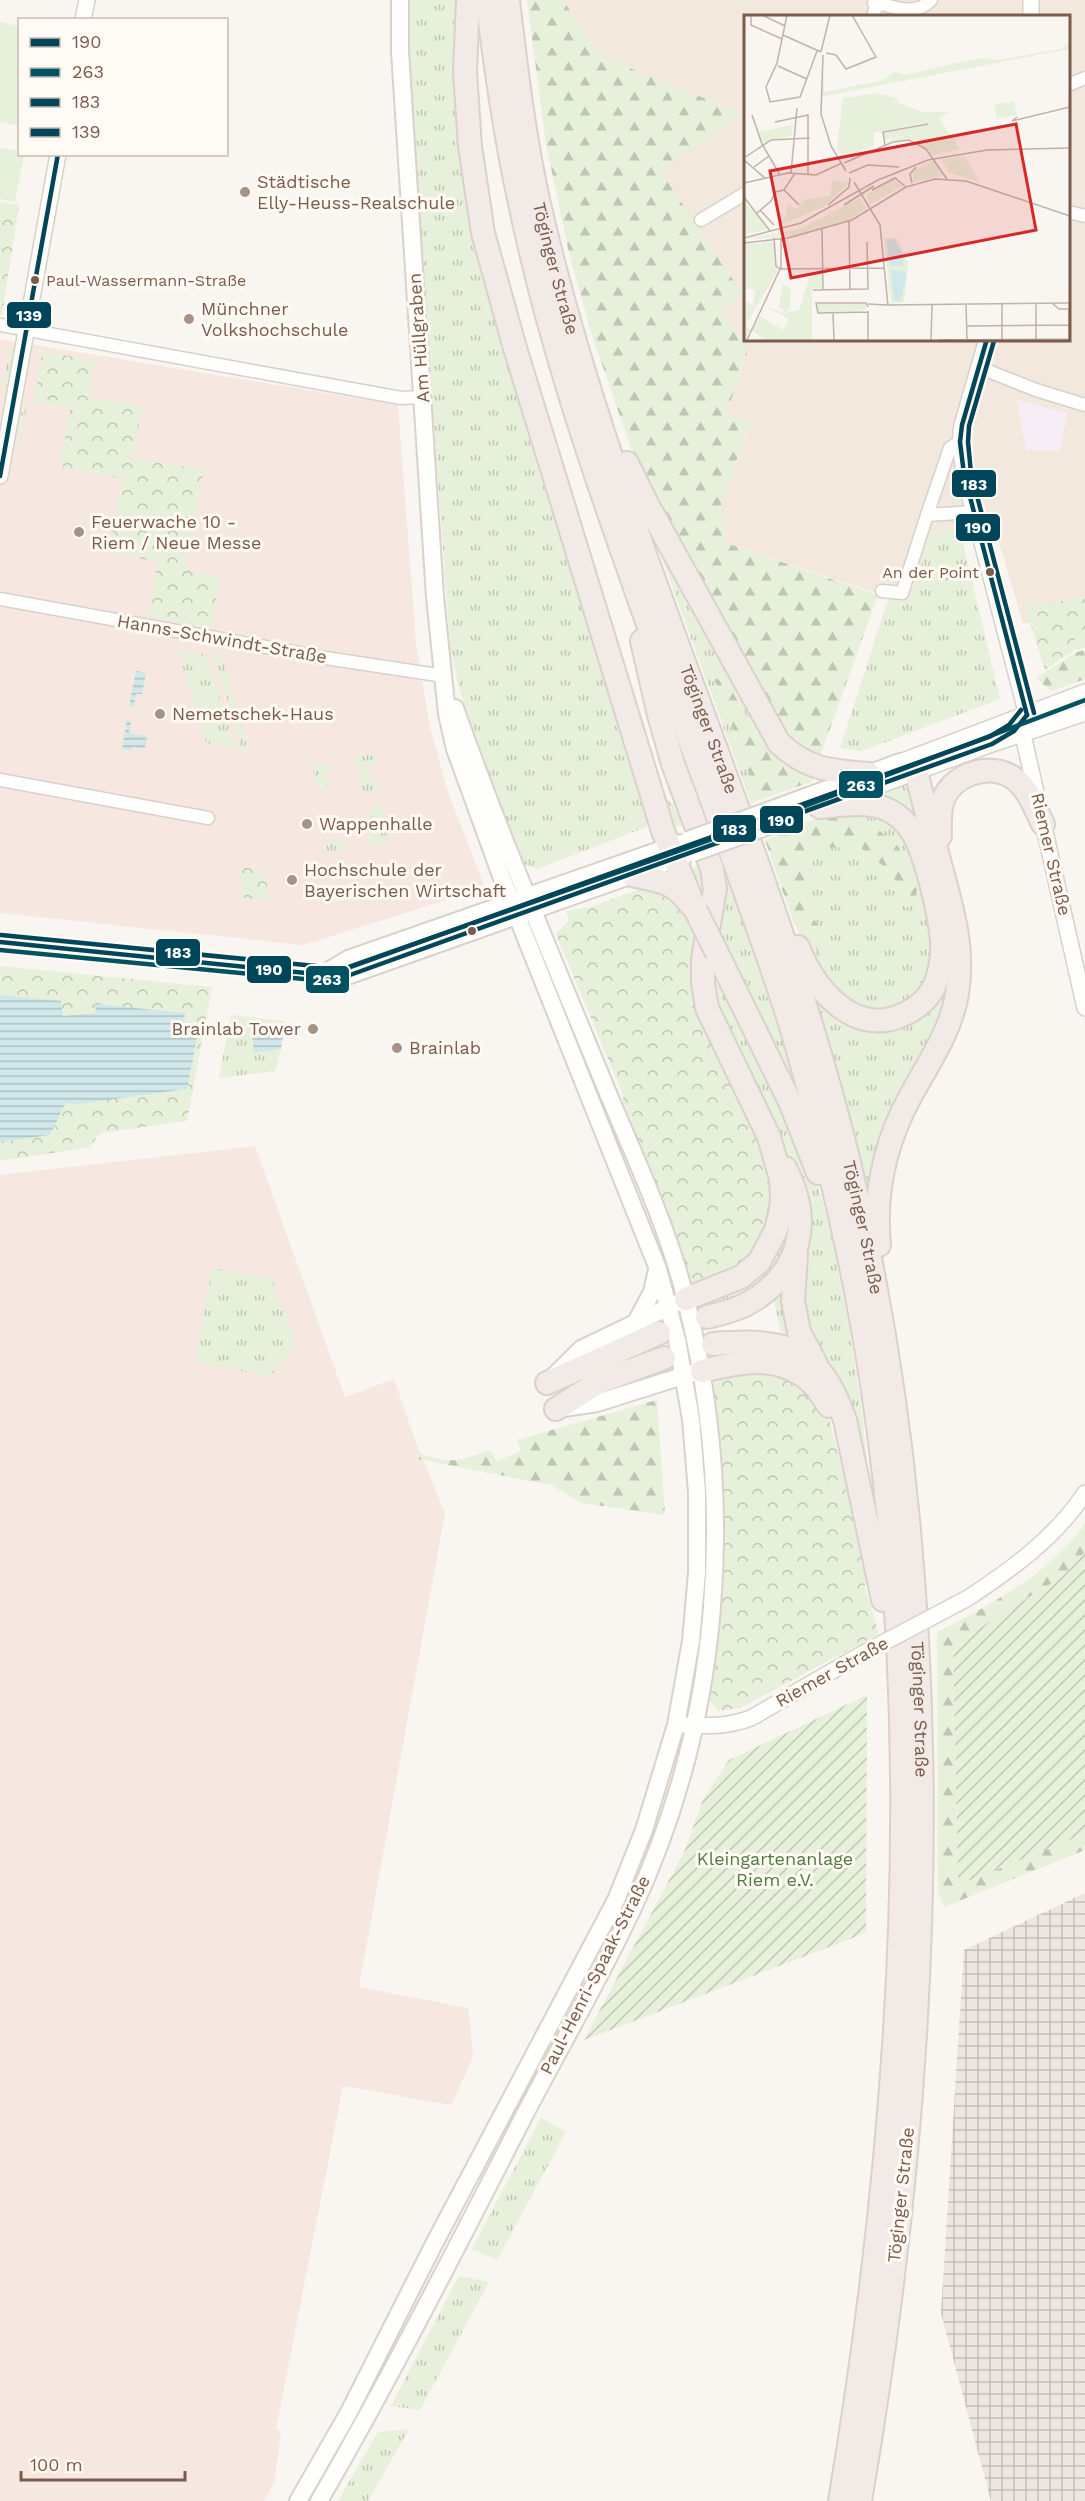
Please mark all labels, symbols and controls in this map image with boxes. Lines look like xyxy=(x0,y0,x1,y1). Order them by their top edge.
inset map xyxy=(744,15,1070,340)
legend xyxy=(18,18,228,156)
text: 190 xyxy=(72,31,101,52)
text: 263 xyxy=(72,61,104,82)
text: 183 xyxy=(72,91,100,112)
text: 139 xyxy=(72,121,101,142)
place label: Städtische Elly-Heuss-Realschule xyxy=(257,171,455,213)
marker: Städtische Elly-Heuss-Realschule xyxy=(238,185,252,199)
street label: Töginger Straße xyxy=(529,200,583,337)
place label: Paul-Wassermann-Straße xyxy=(46,271,246,290)
street label: Am Hüllgraben xyxy=(403,272,434,404)
marker: Paul-Wassermann-Straße xyxy=(29,274,41,286)
place label: Münchner Volkshochschule xyxy=(201,298,349,340)
line badge: 139 xyxy=(6,301,52,329)
text: 139 xyxy=(16,306,42,325)
marker: Münchner Volkshochschule xyxy=(182,312,196,326)
line badge: 183 xyxy=(951,469,997,498)
text: 183 xyxy=(961,475,987,494)
place label: Feuerwache 10 - Riem / Neue Messe xyxy=(91,511,261,553)
line badge: 190 xyxy=(955,513,1001,542)
text: 190 xyxy=(964,518,992,537)
marker: Feuerwache 10 - Riem / Neue Messe xyxy=(72,525,86,539)
place label: An der Point xyxy=(882,563,979,582)
marker: An der Point xyxy=(984,566,996,578)
street label: Hanns-Schwindt-Straße xyxy=(116,610,329,667)
street label: Töginger Straße xyxy=(676,662,743,797)
place label: Nemetschek-Haus xyxy=(172,703,334,724)
marker: Nemetschek-Haus xyxy=(153,707,167,721)
line badge: 263 xyxy=(838,770,884,799)
text: 263 xyxy=(847,776,875,795)
street label: Riemer Straße xyxy=(1027,790,1076,917)
line badge: 190 xyxy=(759,805,804,834)
text: 190 xyxy=(767,811,795,830)
place label: Wappenhalle xyxy=(319,813,433,834)
line badge: 183 xyxy=(712,814,757,843)
marker: Wappenhalle xyxy=(300,817,314,831)
text: 183 xyxy=(721,820,747,839)
place label: Hochschule der Bayerischen Wirtschaft xyxy=(304,859,507,901)
marker: Hochschule der Bayerischen Wirtschaft xyxy=(285,873,299,887)
unlabelled marker xyxy=(466,925,478,937)
line badge: 183 xyxy=(155,938,201,967)
text: 183 xyxy=(165,943,191,962)
line badge: 190 xyxy=(246,955,292,984)
text: 190 xyxy=(255,960,283,979)
line badge: 263 xyxy=(305,965,350,994)
text: 263 xyxy=(313,970,341,989)
place label: Brainlab Tower xyxy=(172,1018,301,1039)
marker: Brainlab Tower xyxy=(306,1022,320,1036)
place label: Brainlab xyxy=(409,1037,481,1058)
marker: Brainlab xyxy=(390,1041,404,1055)
street label: Töginger Straße xyxy=(839,1158,888,1296)
street label: Riemer Straße xyxy=(772,1632,892,1711)
street label: Töginger Straße xyxy=(907,1641,933,1778)
park label: Kleingartenanlage Riem e.V. xyxy=(697,1848,853,1890)
street label: Paul-Henri-Spaak-Straße xyxy=(535,1872,654,2078)
street label: Töginger Straße xyxy=(883,2126,918,2264)
scale bar xyxy=(21,2444,184,2482)
text: 100 m xyxy=(30,2454,83,2475)

